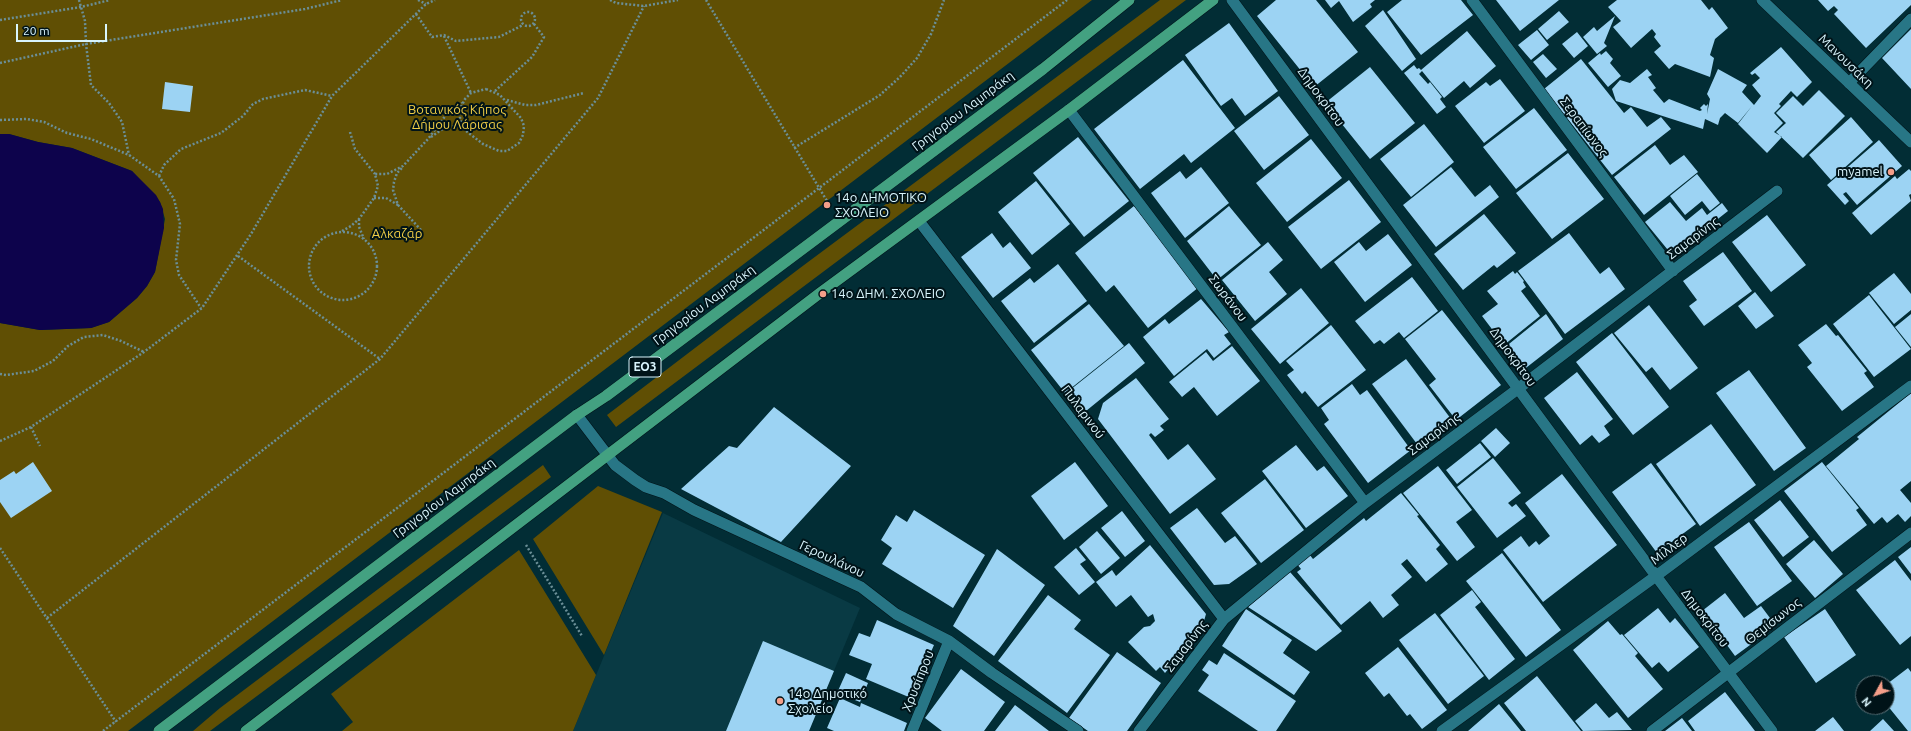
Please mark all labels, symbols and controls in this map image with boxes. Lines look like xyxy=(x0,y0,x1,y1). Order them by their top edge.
scale bar xyxy=(18,16,109,42)
text: 20 m xyxy=(23,24,50,37)
street label: Μανουσάκη xyxy=(1815,31,1877,91)
street label: Δημοκρίτου xyxy=(1294,64,1348,130)
street label: Γρηγορίου Λαμπράκη xyxy=(909,68,1017,154)
street label: Σεραπίωνος xyxy=(1557,94,1611,160)
park label: Βοτανικός Κήπος Δήμου Λάρισας xyxy=(408,102,506,133)
place label: myamel xyxy=(1837,164,1883,180)
marker: myamel xyxy=(1886,167,1896,177)
place label: 14ο ΔΗΜΟΤΙΚΟ ΣΧΟΛΕΙΟ xyxy=(835,190,927,221)
marker: 14ο ΔΗΜΟΤΙΚΟ ΣΧΟΛΕΙΟ xyxy=(822,200,832,210)
street label: Σαμαρίνης xyxy=(1664,213,1722,263)
park label: Αλκαζάρ xyxy=(372,226,422,242)
street label: Γρηγορίου Λαμπράκη xyxy=(650,262,758,348)
street label: Σωράνου xyxy=(1205,271,1251,325)
place label: 14ο ΔΗΜ. ΣΧΟΛΕΙΟ xyxy=(831,286,945,302)
marker: 14ο ΔΗΜ. ΣΧΟΛΕΙΟ xyxy=(818,289,828,299)
street label: Δημοκρίτου xyxy=(1486,324,1540,390)
road number: ΕΟ3 xyxy=(629,357,661,377)
street label: Πυλαρινού xyxy=(1058,382,1108,442)
street label: Σαμαρίνης xyxy=(1405,409,1463,459)
street label: Γρηγορίου Λαμπράκη xyxy=(390,455,498,541)
street label: Μίλλερ xyxy=(1647,530,1691,568)
street label: Γερουλάνου xyxy=(797,537,867,581)
street label: Δημοκρίτου xyxy=(1678,586,1732,650)
street label: Θεμίσωνος xyxy=(1742,595,1804,647)
street label: Σαμαρίνης xyxy=(1161,617,1211,675)
street label: Χρυσίπpου xyxy=(899,648,937,714)
north arrow xyxy=(1855,675,1895,715)
place label: 14ο Δημοτικό Σχολείο xyxy=(788,686,867,717)
text: N xyxy=(1859,695,1874,709)
marker: 14ο Δημοτικό Σχολείο xyxy=(775,696,785,706)

